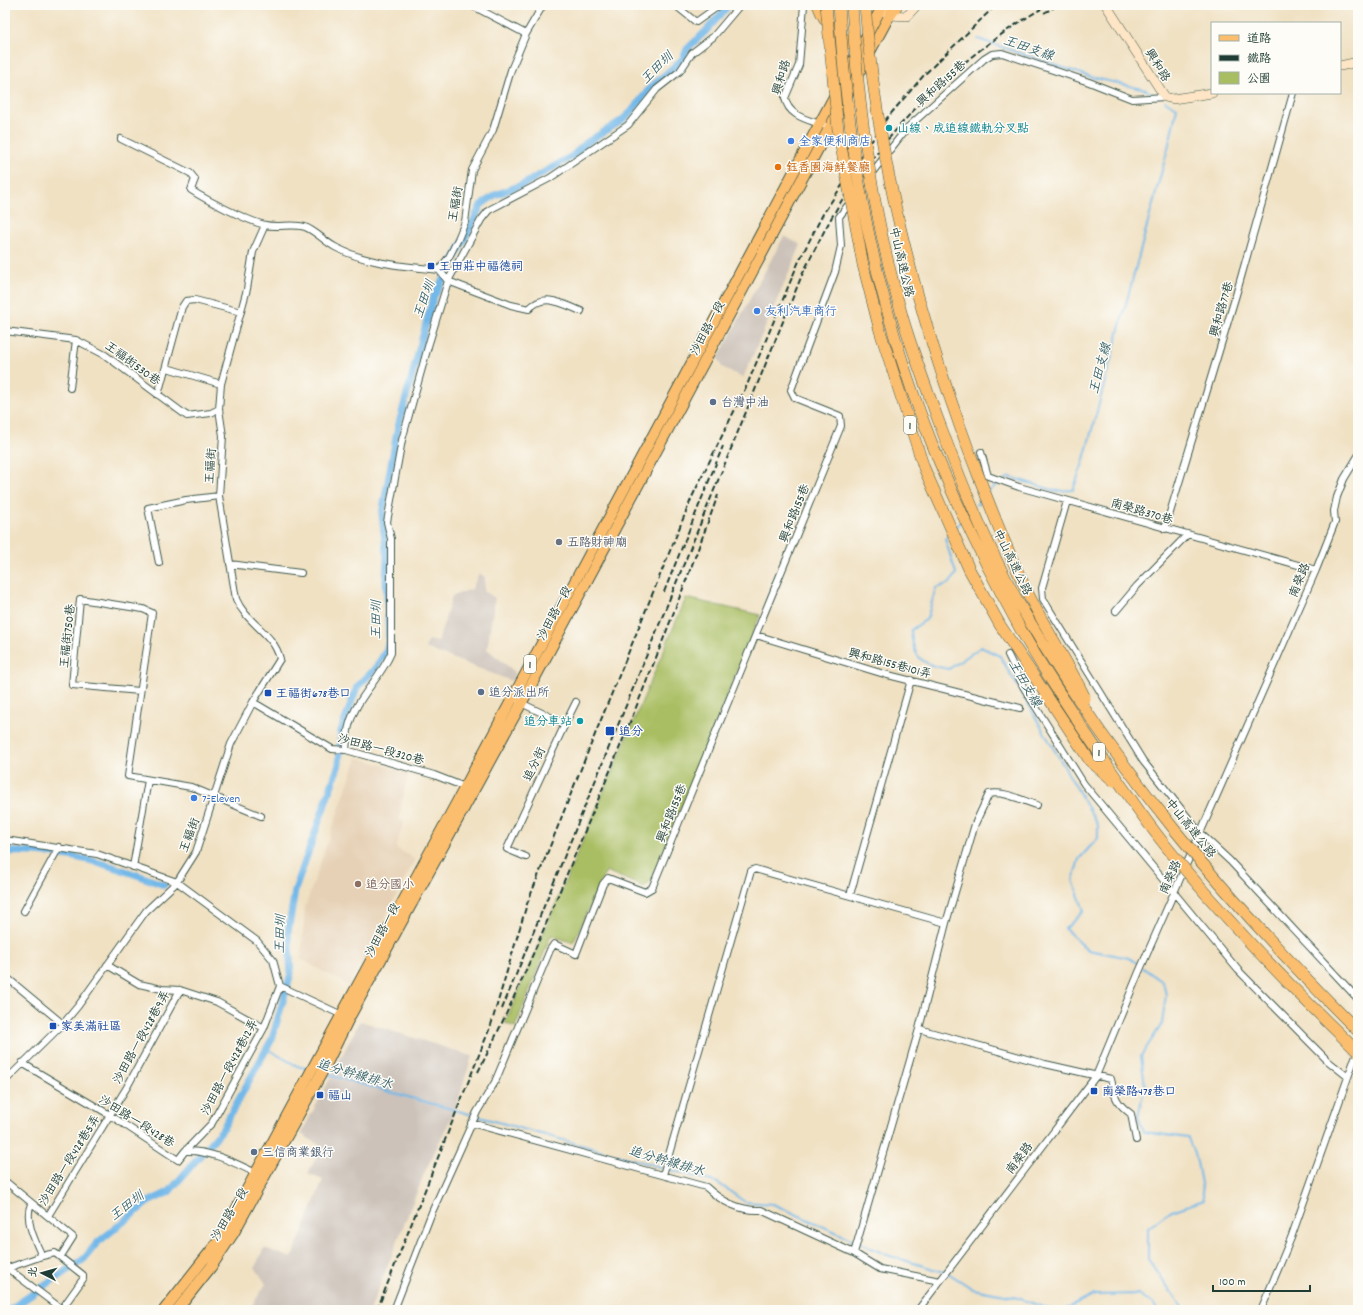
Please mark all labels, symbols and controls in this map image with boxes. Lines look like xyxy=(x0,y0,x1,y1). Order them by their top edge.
legend xyxy=(1211,22,1341,94)
text: 道路 xyxy=(1247,31,1271,48)
water label: 王田支線 xyxy=(1001,32,1057,67)
street label: 興和路 xyxy=(1140,46,1173,86)
water label: 王田圳 xyxy=(637,47,680,89)
text: 鐵路 xyxy=(1247,51,1271,68)
street label: 興和路155巷 xyxy=(913,57,971,111)
street label: 興和路 xyxy=(769,58,796,97)
text: 公園 xyxy=(1247,71,1271,88)
place label: 山線、成追線鐵軌分叉點 xyxy=(897,121,1029,138)
marker: 山線、成追線鐵軌分叉點 xyxy=(884,123,894,133)
place label: 全家便利商店 xyxy=(799,134,871,151)
marker: 全家便利商店 xyxy=(786,136,796,146)
place label: 鈺香園海鮮餐廳 xyxy=(786,160,870,177)
marker: 鈺香園海鮮餐廳 xyxy=(773,162,783,172)
street label: 王福街 xyxy=(445,185,468,223)
street label: 中山高速公路 xyxy=(884,225,917,299)
place label: 王田莊中福德祠 xyxy=(439,259,523,276)
marker: 王田莊中福德祠 xyxy=(426,261,436,271)
water label: 王田圳 xyxy=(410,276,442,321)
street label: 興和路77巷 xyxy=(1206,280,1238,339)
street label: 沙田路一段 xyxy=(687,298,730,359)
place label: 友利汽車商行 xyxy=(765,304,837,321)
marker: 友利汽車商行 xyxy=(752,306,762,316)
street label: 王福街530巷 xyxy=(101,338,164,390)
water label: 王田支線 xyxy=(1086,340,1118,396)
place label: 台灣中油 xyxy=(721,395,769,412)
marker: 台灣中油 xyxy=(708,397,718,407)
road number: 1 xyxy=(904,416,916,434)
street label: 王福街 xyxy=(202,448,221,485)
street label: 興和路155巷 xyxy=(776,482,815,545)
street label: 南榮路370巷 xyxy=(1108,495,1175,529)
street label: 中山高速公路 xyxy=(988,527,1035,599)
place label: 五路財神廟 xyxy=(567,535,627,552)
marker: 五路財神廟 xyxy=(554,537,564,547)
street label: 南榮路 xyxy=(1286,561,1315,600)
street label: 沙田路一段 xyxy=(534,583,577,644)
water label: 王田圳 xyxy=(368,598,387,640)
street label: 王福街750巷 xyxy=(57,603,80,669)
street label: 興和路155巷101弄 xyxy=(846,645,933,684)
road number: 1 xyxy=(524,655,536,673)
water label: 王田支線 xyxy=(1003,657,1046,712)
place label: 追分派出所 xyxy=(489,685,550,702)
place label: 王福街678巷口 xyxy=(276,686,351,703)
marker: 追分派出所 xyxy=(476,687,486,697)
marker: 王福街678巷口 xyxy=(263,688,273,698)
place label: 追分車站 xyxy=(524,714,572,731)
marker: 追分車站 xyxy=(575,716,585,726)
place label: 追分 xyxy=(619,724,643,741)
marker: 追分 xyxy=(604,725,616,737)
street label: 沙田路一段320巷 xyxy=(335,731,426,770)
road number: 1 xyxy=(1093,743,1105,761)
street label: 追分街 xyxy=(520,745,551,785)
street label: 興和路155巷 xyxy=(653,782,692,845)
place label: 7-Eleven xyxy=(202,791,241,808)
marker: 7-Eleven xyxy=(189,793,199,803)
street label: 中山高速公路 xyxy=(1161,796,1219,862)
street label: 王福街 xyxy=(176,816,205,855)
street label: 南榮路 xyxy=(1156,858,1186,898)
place label: 追分國小 xyxy=(366,877,414,894)
marker: 追分國小 xyxy=(353,879,363,889)
street label: 沙田路一段 xyxy=(362,900,405,961)
water label: 王田圳 xyxy=(271,912,292,954)
street label: 沙田路一段428巷9弄 xyxy=(110,988,175,1088)
street label: 沙田路一段428巷12弄 xyxy=(198,1017,263,1119)
place label: 家美滿社區 xyxy=(61,1019,121,1036)
marker: 家美滿社區 xyxy=(48,1021,58,1031)
water label: 追分幹線排水 xyxy=(314,1056,395,1096)
place label: 南榮路478巷口 xyxy=(1102,1084,1176,1101)
marker: 南榮路478巷口 xyxy=(1089,1086,1099,1096)
place label: 福山 xyxy=(328,1088,352,1105)
marker: 福山 xyxy=(315,1090,325,1100)
street label: 沙田路一段428巷 xyxy=(95,1092,178,1153)
street label: 沙田路一段428巷5弄 xyxy=(35,1112,105,1210)
street label: 南榮路 xyxy=(1003,1139,1038,1178)
water label: 追分幹線排水 xyxy=(626,1143,707,1183)
place label: 三信商業銀行 xyxy=(262,1145,334,1162)
marker: 三信商業銀行 xyxy=(249,1147,259,1157)
street label: 沙田路一段 xyxy=(208,1185,253,1245)
water label: 王田圳 xyxy=(106,1186,150,1226)
north arrow xyxy=(22,1253,62,1293)
text: 北 xyxy=(26,1266,43,1278)
scale bar xyxy=(1213,1267,1310,1293)
text: 100 m xyxy=(1219,1274,1246,1291)

